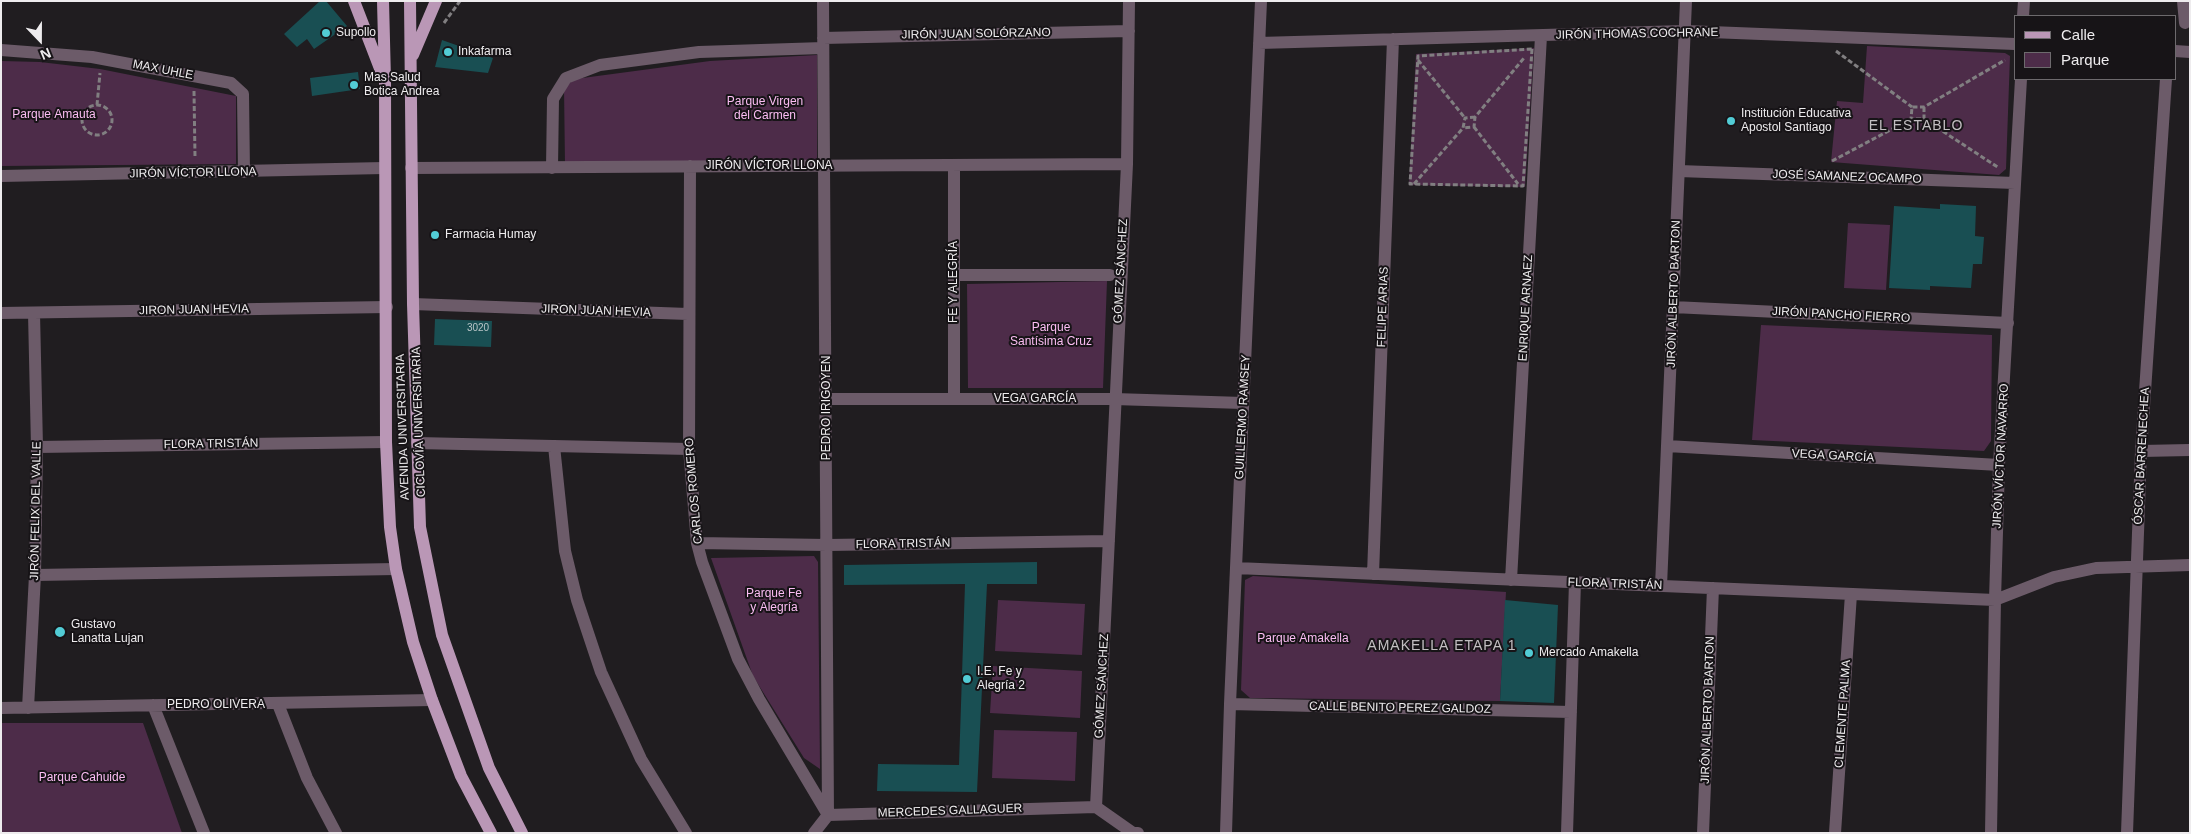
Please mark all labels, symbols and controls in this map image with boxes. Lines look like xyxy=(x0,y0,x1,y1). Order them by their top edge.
north arrow xyxy=(15,15,65,65)
legend xyxy=(2014,15,2176,80)
street label: JIRÓN JUAN SOLÓRZANO xyxy=(901,25,1051,43)
street label: JIRÓN THOMAS COCHRANE xyxy=(1556,25,1718,43)
place label: Supollo xyxy=(336,26,376,40)
text: Calle xyxy=(2061,26,2095,43)
marker: Supollo xyxy=(320,27,332,39)
text: N xyxy=(38,45,53,63)
place label: Inkafarma xyxy=(458,45,511,59)
marker: Inkafarma xyxy=(442,46,454,58)
text: Parque xyxy=(2061,51,2109,68)
street label: MAX UHLE xyxy=(132,57,194,83)
place label: Mas Salud Botica Andrea xyxy=(364,71,439,99)
marker: Mas Salud Botica Andrea xyxy=(348,79,360,91)
park label: Parque Virgen del Carmen xyxy=(727,95,803,123)
place label: Institución Educativa Apostol Santiago xyxy=(1741,107,1851,135)
park label: Parque Amauta xyxy=(12,108,96,122)
marker: Institución Educativa Apostol Santiago xyxy=(1725,115,1737,127)
district label: EL ESTABLO xyxy=(1867,118,1965,134)
street label: JIRÓN VÍCTOR LLONA xyxy=(705,159,833,173)
street label: JIRÓN VÍCTOR LLONA xyxy=(129,165,257,181)
street label: JOSÉ SAMANEZ OCAMPO xyxy=(1772,167,1922,187)
street label: GÓMEZ SÁNCHEZ xyxy=(1111,218,1131,324)
street label: JIRÓN ALBERTO BARTON xyxy=(1664,220,1684,368)
place label: Farmacia Humay xyxy=(445,228,536,242)
marker: Farmacia Humay xyxy=(429,229,441,241)
street label: FE Y ALEGRÍA xyxy=(947,241,961,323)
street label: ENRIQUE ARNAEZ xyxy=(1516,254,1536,362)
street label: FELIPE ARIAS xyxy=(1374,266,1392,348)
street label: JIRON JUAN HEVIA xyxy=(139,302,249,318)
street label: JIRON JUAN HEVIA xyxy=(541,302,651,320)
street label: JIRÓN PANCHO FIERRO xyxy=(1771,304,1911,326)
park label: Parque Santísima Cruz xyxy=(1010,321,1092,349)
house number: 3020 xyxy=(467,322,489,334)
street label: CICLOVÍA UNIVERSITARIA xyxy=(409,347,429,497)
street label: AVENIDA UNIVERSITARIA xyxy=(393,354,413,500)
street label: GUILLERMO RAMSEY xyxy=(1233,354,1253,480)
street label: PEDRO IRIGOYEN xyxy=(820,356,834,460)
street label: JIRÓN VÍCTOR NAVARRO xyxy=(1990,383,2012,529)
street label: ÓSCAR BARRENECHEA xyxy=(2131,387,2153,525)
street label: VEGA GARCÍA xyxy=(994,392,1076,406)
street label: FLORA TRISTÁN xyxy=(164,436,258,452)
street label: CARLOS ROMERO xyxy=(682,437,706,545)
street label: JIRÓN FELIX DEL VALLE xyxy=(28,441,44,581)
street label: VEGA GARCÍA xyxy=(1791,447,1875,465)
street label: FLORA TRISTÁN xyxy=(856,536,950,552)
street label: FLORA TRISTÁN xyxy=(1567,575,1663,593)
park label: Parque Fe y Alegría xyxy=(746,587,802,615)
place label: Gustavo Lanatta Lujan xyxy=(71,618,144,646)
marker: Gustavo Lanatta Lujan xyxy=(53,625,67,639)
park label: Parque Amakella xyxy=(1257,632,1349,646)
street label: GÓMEZ SÁNCHEZ xyxy=(1092,633,1112,739)
street label: JIRÓN ALBERTO BARTON xyxy=(1698,636,1718,784)
district label: AMAKELLA ETAPA 1 xyxy=(1365,638,1519,654)
place label: Mercado Amakella xyxy=(1539,646,1638,660)
marker: Mercado Amakella xyxy=(1523,647,1535,659)
street label: CLEMENTE PALMA xyxy=(1832,659,1854,769)
place label: I.E. Fe y Alegría 2 xyxy=(977,665,1025,693)
marker: I.E. Fe y Alegría 2 xyxy=(961,673,973,685)
street label: PEDRO OLIVERA xyxy=(167,698,265,712)
street label: CALLE BENITO PEREZ GALDOZ xyxy=(1309,699,1491,717)
park label: Parque Cahuide xyxy=(39,771,125,785)
street label: MERCEDES GALLAGUER xyxy=(877,801,1023,821)

